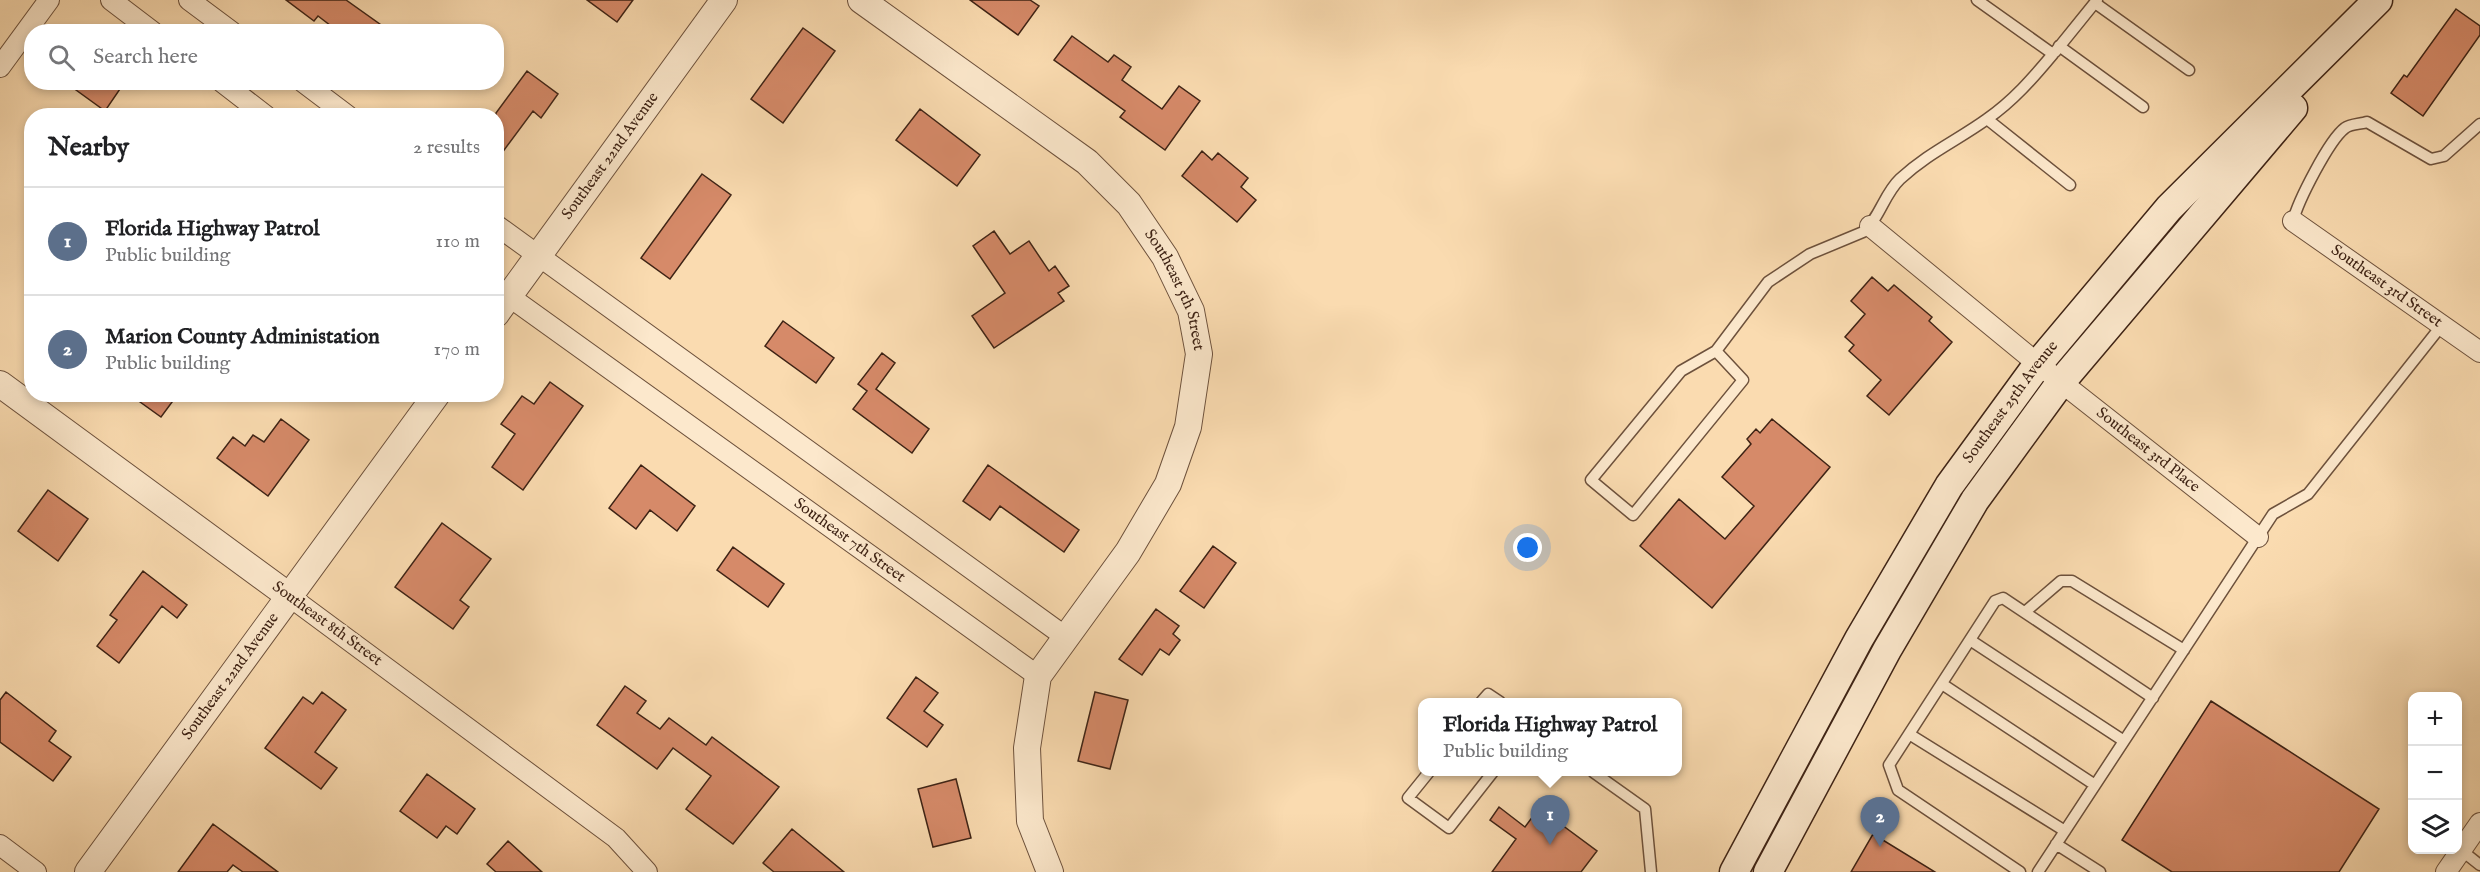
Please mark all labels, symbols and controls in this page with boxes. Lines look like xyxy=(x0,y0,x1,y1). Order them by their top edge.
search box xyxy=(24,24,504,90)
icon: search xyxy=(45,41,78,74)
text: Search here xyxy=(93,43,198,71)
street label: Southeast 22nd Avenue xyxy=(558,89,663,224)
text: Nearby xyxy=(48,131,129,164)
text: 2 results xyxy=(413,135,480,160)
text: Florida Highway Patrol xyxy=(105,215,320,243)
street label: Southeast 5th Street xyxy=(1139,226,1208,353)
text: 1 xyxy=(64,229,71,254)
text: 110 m xyxy=(436,229,480,254)
street label: Southeast 3rd Street xyxy=(2327,240,2446,333)
text: Public building xyxy=(105,243,230,268)
text: Marion County Administation xyxy=(105,323,380,351)
text: 2 xyxy=(63,337,72,362)
text: 170 m xyxy=(434,337,480,362)
street label: Southeast 25th Avenue xyxy=(1959,337,2063,467)
text: Public building xyxy=(105,351,230,376)
street label: Southeast 3rd Place xyxy=(2092,403,2204,497)
street label: Southeast 7th Street xyxy=(790,494,910,588)
your location xyxy=(1513,533,1542,562)
street label: Southeast 8th Street xyxy=(268,577,386,671)
street label: Southeast 22nd Avenue xyxy=(178,609,284,744)
map controls xyxy=(2408,692,2462,854)
button: + xyxy=(2408,692,2462,746)
popup xyxy=(1418,698,1682,776)
text: Florida Highway Patrol xyxy=(1443,711,1657,739)
text: Public building xyxy=(1443,739,1568,764)
button: − xyxy=(2408,746,2462,800)
pin: 1 xyxy=(1530,796,1570,845)
pin: 2 xyxy=(1860,798,1900,847)
button: layers xyxy=(2408,800,2462,854)

